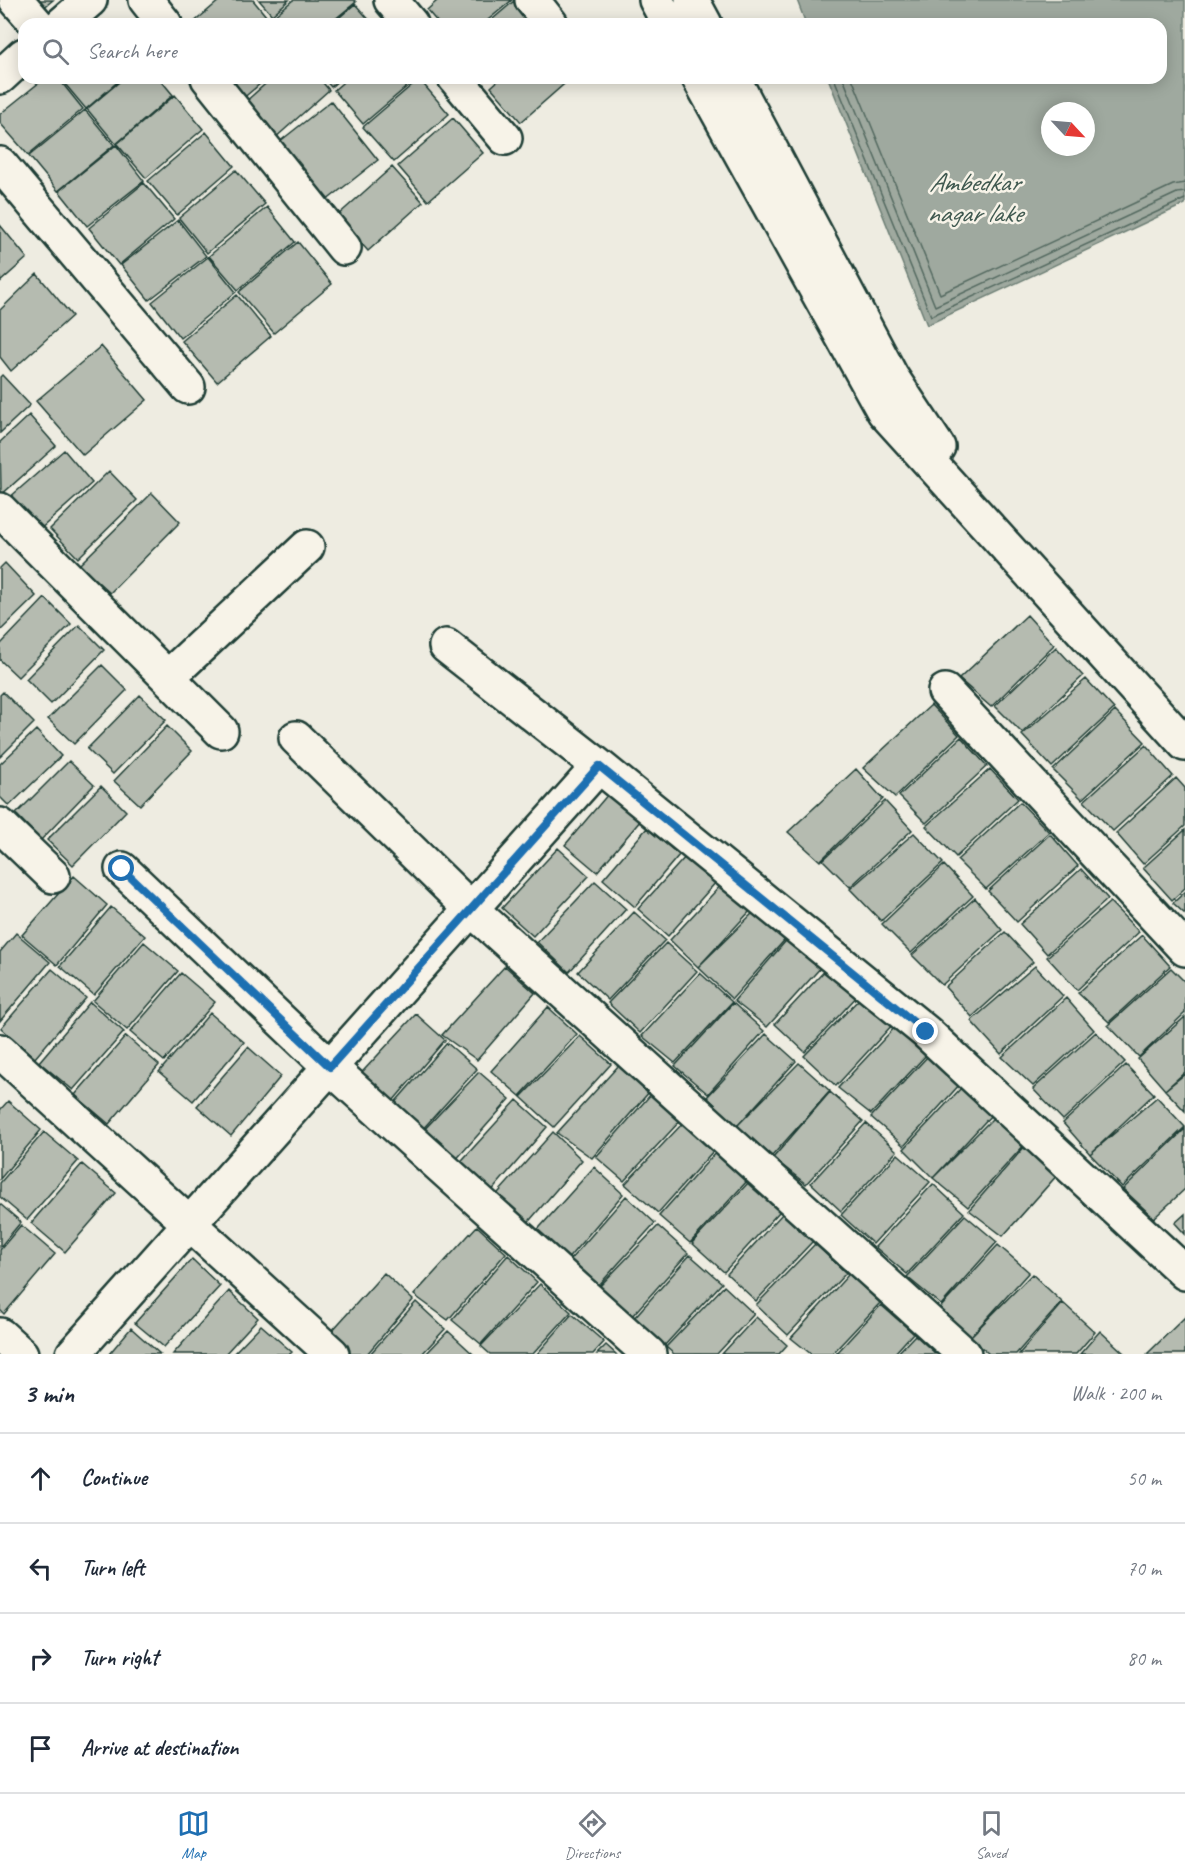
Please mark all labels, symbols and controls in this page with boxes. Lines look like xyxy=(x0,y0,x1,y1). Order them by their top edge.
search box xyxy=(18,18,1167,84)
icon: search xyxy=(39,35,72,68)
text: Search here xyxy=(87,37,177,65)
north arrow xyxy=(1041,102,1095,156)
water label: Ambedkar nagar lake xyxy=(927,165,1026,230)
route start xyxy=(108,855,134,881)
route end xyxy=(912,1018,938,1044)
text: 3 min xyxy=(24,1377,74,1410)
text: Walk · 200 m xyxy=(1071,1381,1161,1406)
icon: ahead xyxy=(24,1462,57,1495)
text: Continue xyxy=(81,1464,147,1492)
text: 50 m xyxy=(1127,1466,1161,1491)
icon: left xyxy=(24,1552,57,1585)
text: Turn left xyxy=(81,1554,145,1582)
text: 70 m xyxy=(1127,1556,1161,1581)
icon: right xyxy=(24,1642,57,1675)
text: Turn right xyxy=(81,1644,158,1672)
text: 80 m xyxy=(1127,1646,1161,1671)
icon: arrive xyxy=(24,1732,57,1765)
text: Arrive at destination xyxy=(81,1734,238,1762)
tab: Map xyxy=(177,1807,210,1863)
tab: Directions xyxy=(565,1807,620,1863)
tab: Saved xyxy=(975,1807,1008,1863)

